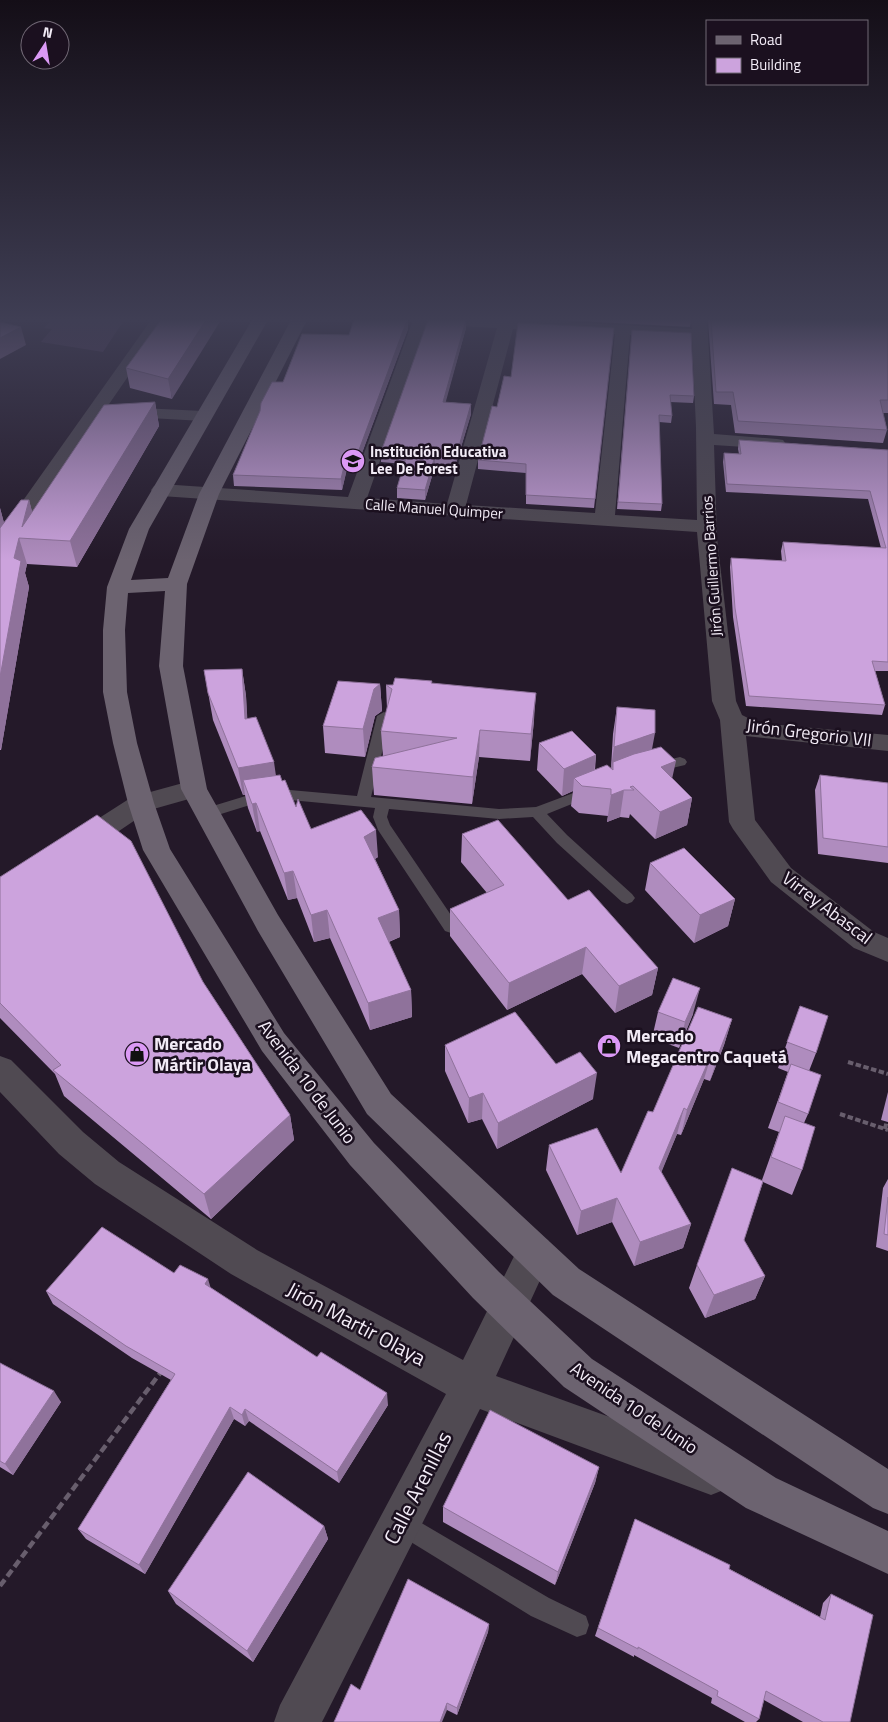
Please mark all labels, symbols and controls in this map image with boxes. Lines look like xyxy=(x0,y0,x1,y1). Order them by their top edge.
north arrow xyxy=(20,20,70,70)
legend xyxy=(706,20,868,85)
text: N xyxy=(41,21,55,43)
text: Road xyxy=(750,28,782,51)
text: Building xyxy=(750,53,801,76)
place label: Institución Educativa Lee De Forest xyxy=(370,440,507,480)
school or university icon: Institución Educativa Lee De Forest xyxy=(340,448,366,474)
street label: Calle Manuel Quimper xyxy=(364,492,504,525)
street label: Jirón Guillermo Barrios xyxy=(695,495,728,637)
street label: Jirón Gregorio VII xyxy=(745,711,873,754)
street label: Virrey Abascal xyxy=(776,865,878,951)
street label: Avenida 10 de Junio xyxy=(252,1014,363,1149)
place label: Mercado Megacentro Caquetá xyxy=(626,1022,787,1070)
place label: Mercado Mártir Olaya xyxy=(154,1030,251,1078)
shop icon: Mercado Megacentro Caquetá xyxy=(596,1033,622,1059)
shop icon: Mercado Mártir Olaya xyxy=(124,1041,150,1067)
street label: Jirón Martir Olaya xyxy=(281,1273,432,1374)
street label: Avenida 10 de Junio xyxy=(565,1355,703,1460)
street label: Calle Arenillas xyxy=(375,1426,459,1550)

